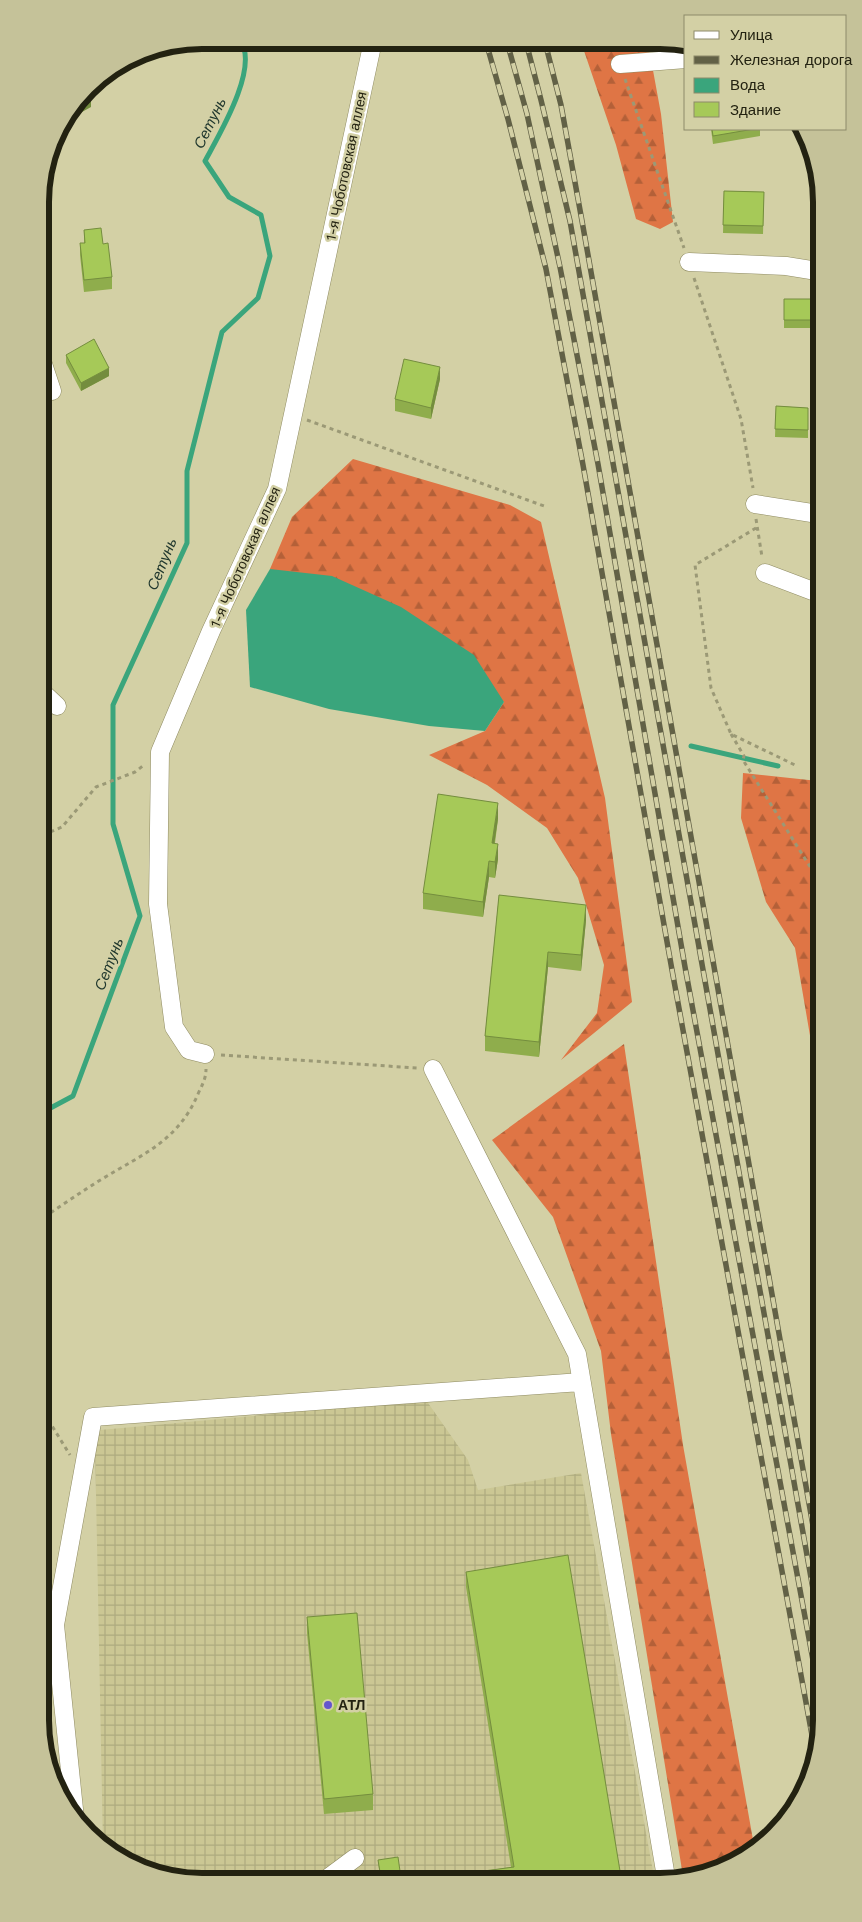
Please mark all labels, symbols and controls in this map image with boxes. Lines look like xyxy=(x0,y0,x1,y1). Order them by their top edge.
legend xyxy=(684,15,847,130)
text: Улица xyxy=(730,26,773,44)
text: Железная дорога xyxy=(730,51,853,69)
text: Вода xyxy=(730,76,766,94)
street label: 1-я Чоботовская аллея xyxy=(322,90,370,242)
water label: Сетунь xyxy=(190,94,230,152)
text: Здание xyxy=(730,101,781,119)
street label: 1-я Чоботовская аллея xyxy=(207,484,283,630)
water label: Сетунь xyxy=(143,535,181,593)
water label: Сетунь xyxy=(91,935,127,993)
place label: АТЛ xyxy=(338,1697,365,1713)
marker: АТЛ xyxy=(322,1699,334,1711)

